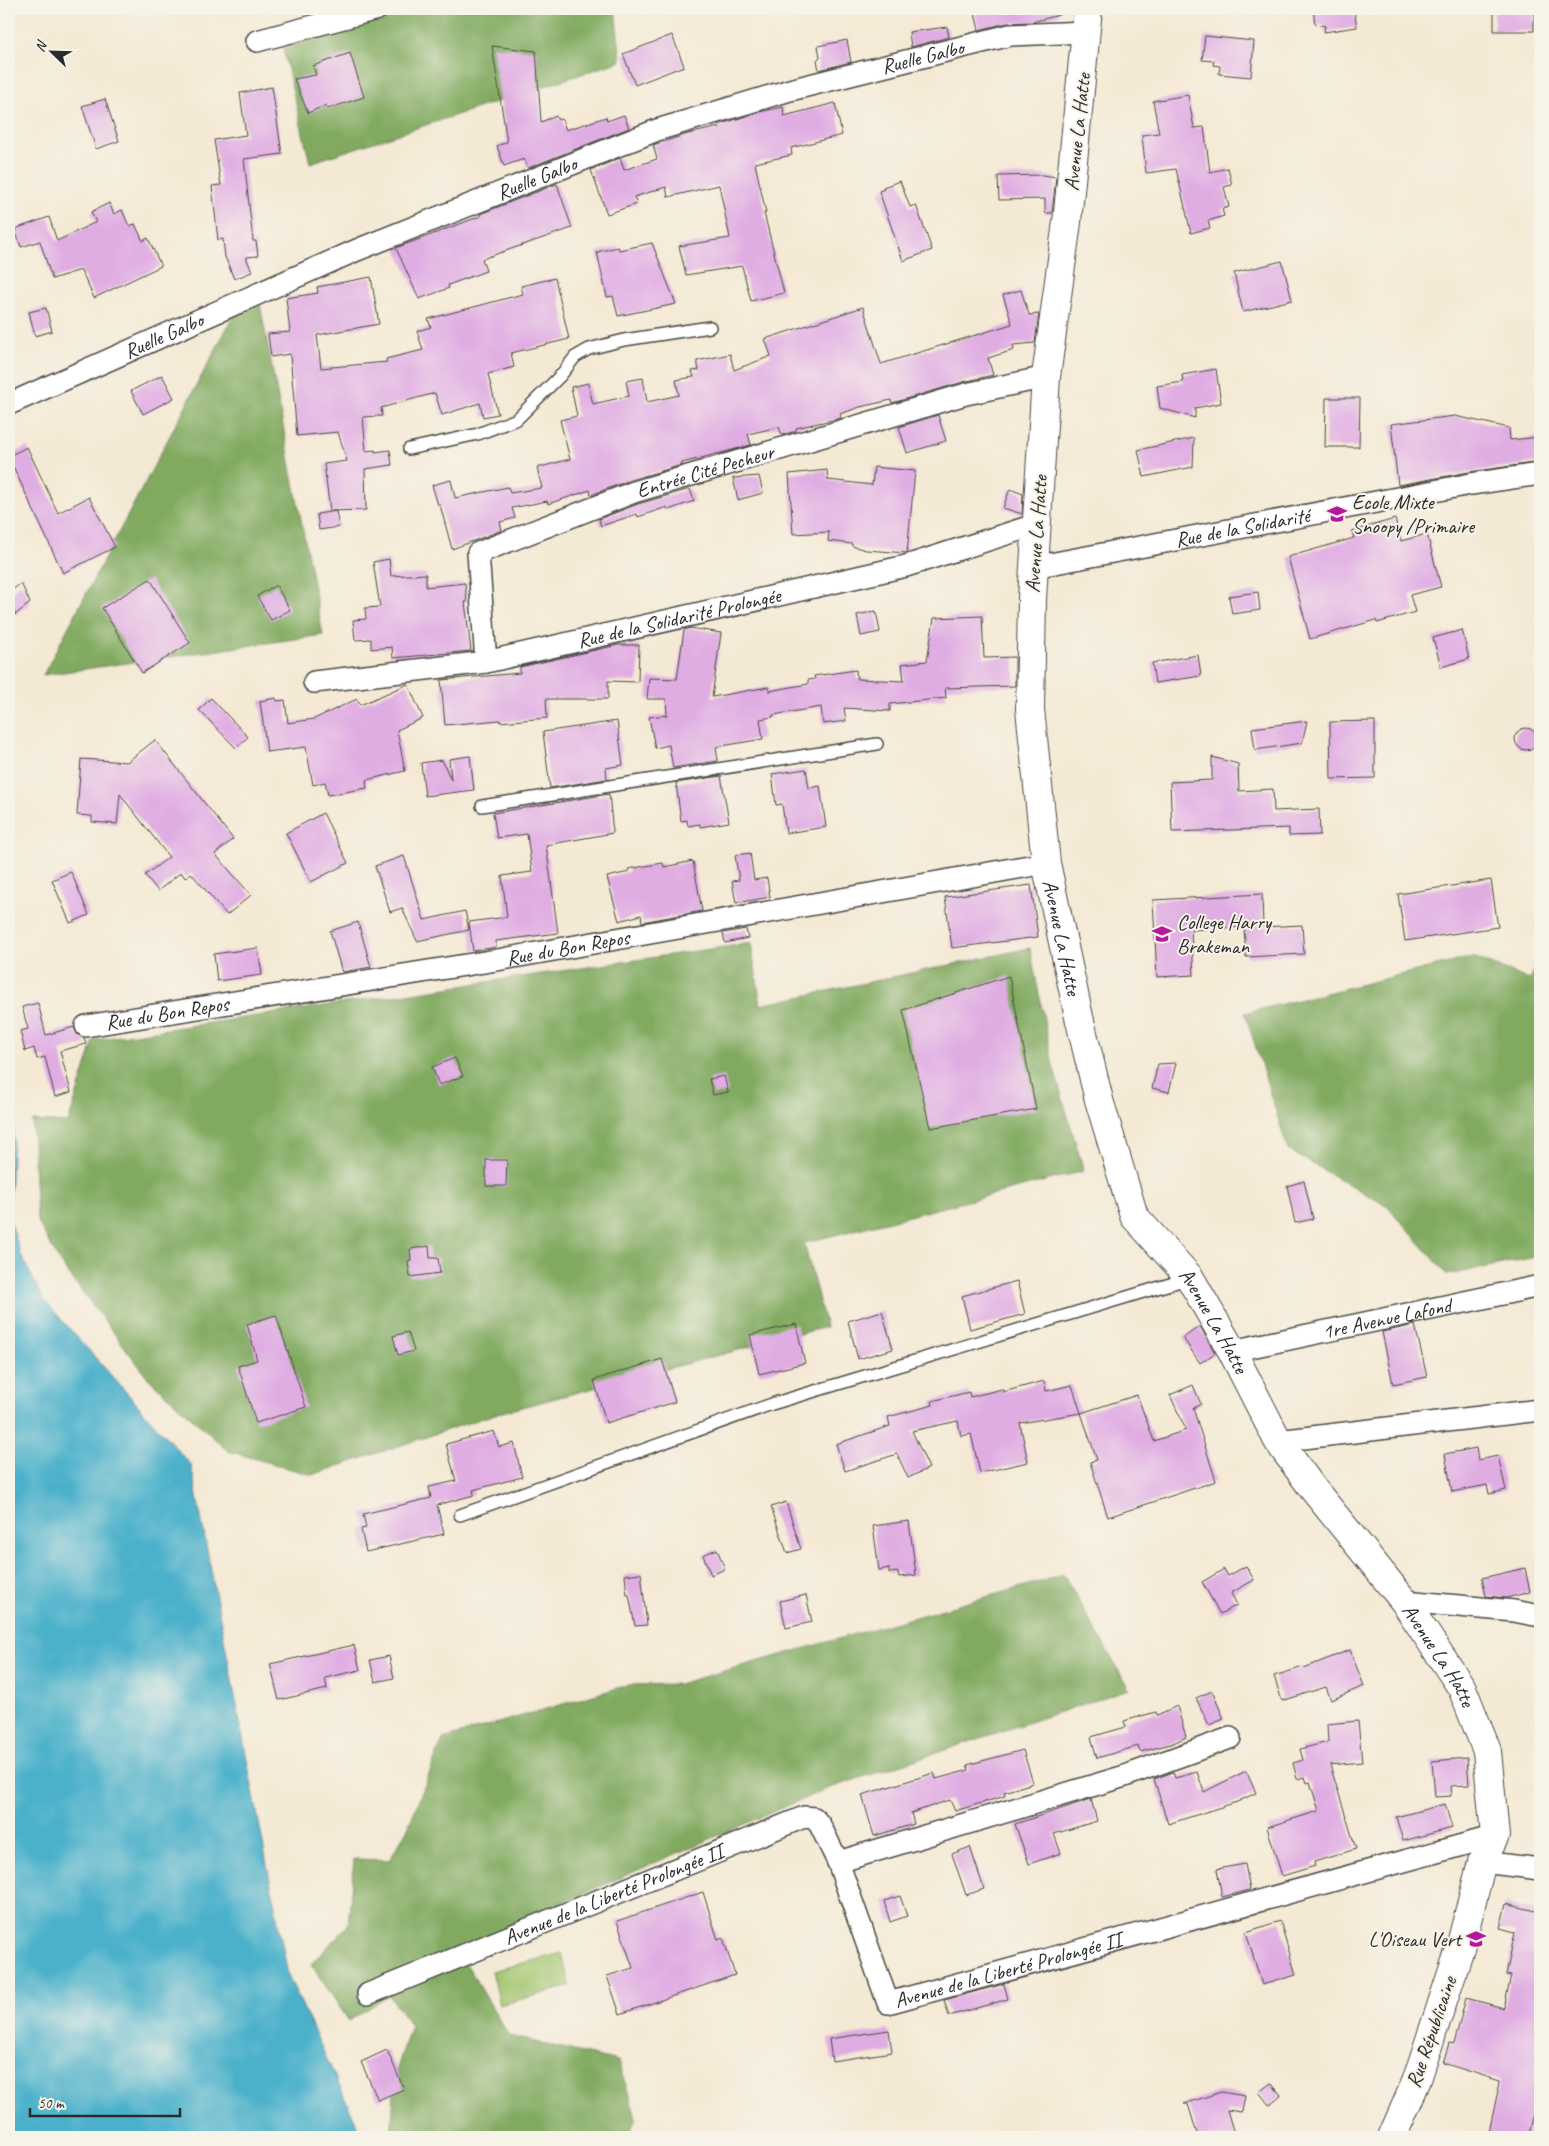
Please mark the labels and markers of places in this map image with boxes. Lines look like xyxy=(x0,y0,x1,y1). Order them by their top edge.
place label: Ecole Mixte Snoopy /Primaire xyxy=(1352,489,1476,539)
school or university icon: Ecole Mixte Snoopy /Primaire xyxy=(1326,503,1348,525)
place label: College Harry Brakeman xyxy=(1177,909,1273,959)
school or university icon: College Harry Brakeman xyxy=(1151,923,1173,945)
place label: L'Oiseau Vert xyxy=(1368,1926,1463,1952)
school or university icon: L'Oiseau Vert xyxy=(1465,1928,1487,1950)

